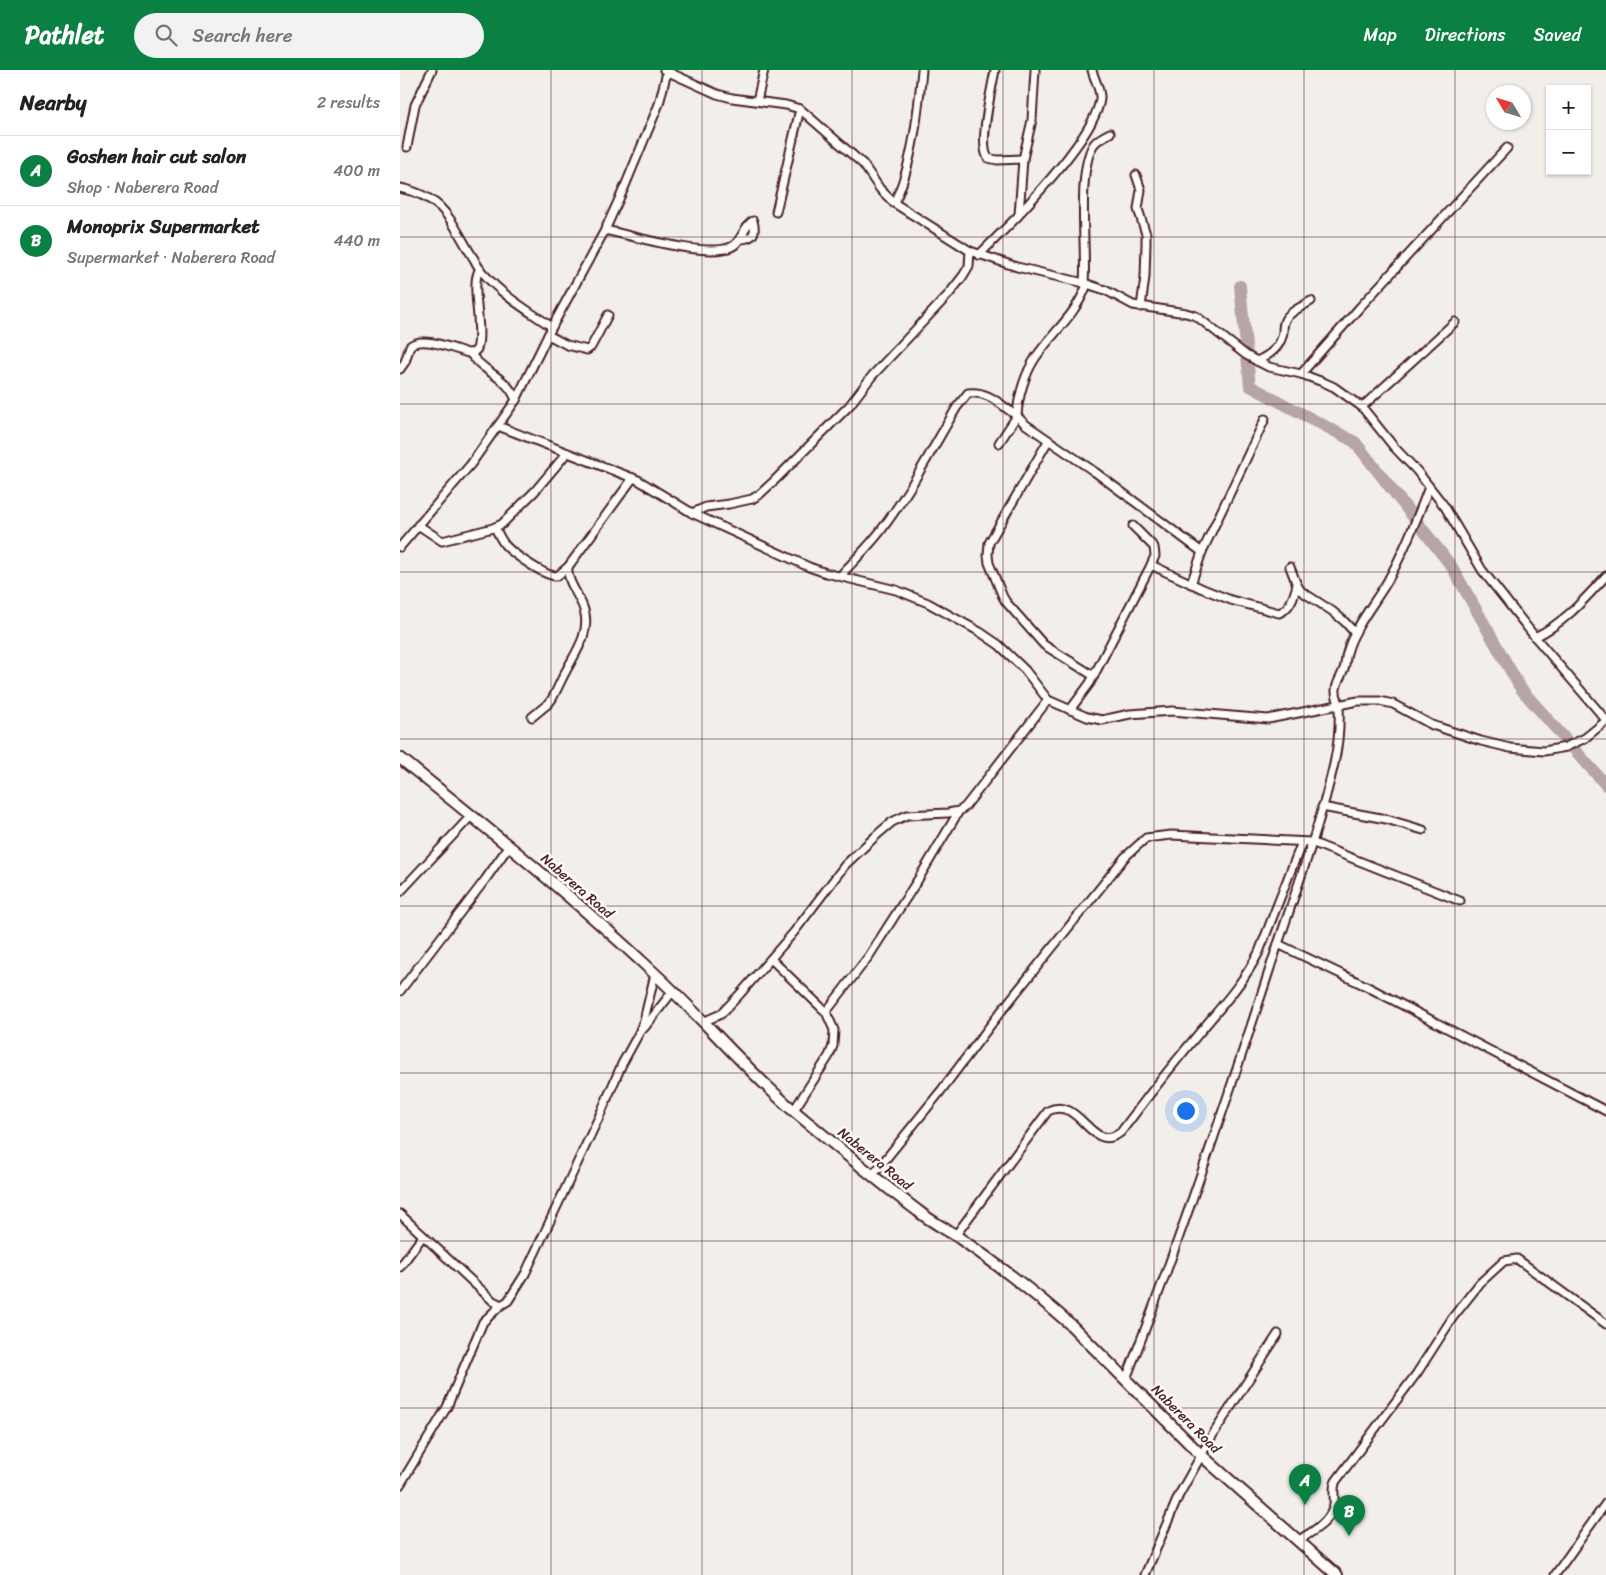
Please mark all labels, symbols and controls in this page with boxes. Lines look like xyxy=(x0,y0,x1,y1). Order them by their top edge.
search box xyxy=(134,13,484,58)
text: Pathlet xyxy=(25,14,104,56)
text: Search here xyxy=(192,19,292,52)
text: Map xyxy=(1364,19,1397,51)
text: Directions xyxy=(1425,19,1506,51)
text: Saved xyxy=(1534,19,1581,51)
icon: search xyxy=(152,21,180,49)
text: Nearby xyxy=(20,84,86,122)
north arrow xyxy=(1486,85,1531,130)
map controls xyxy=(1546,85,1591,175)
button: + xyxy=(1546,85,1591,130)
text: 2 results xyxy=(317,88,380,117)
button: − xyxy=(1546,130,1591,175)
text: Goshen hair cut salon xyxy=(67,140,246,173)
text: A xyxy=(31,156,41,185)
text: 400 m xyxy=(333,156,380,185)
text: Shop · Naberera Road xyxy=(67,173,218,202)
text: Monoprix Supermarket xyxy=(67,210,260,243)
text: B xyxy=(31,226,41,255)
text: 440 m xyxy=(333,226,380,255)
text: Supermarket · Naberera Road xyxy=(67,243,275,272)
street label: Naberera Road xyxy=(535,847,621,926)
your location xyxy=(1173,1098,1199,1124)
street label: Naberera Road xyxy=(832,1121,919,1198)
street label: Naberera Road xyxy=(1145,1378,1228,1461)
pin: A xyxy=(1289,1464,1321,1505)
pin: B xyxy=(1333,1495,1365,1536)

